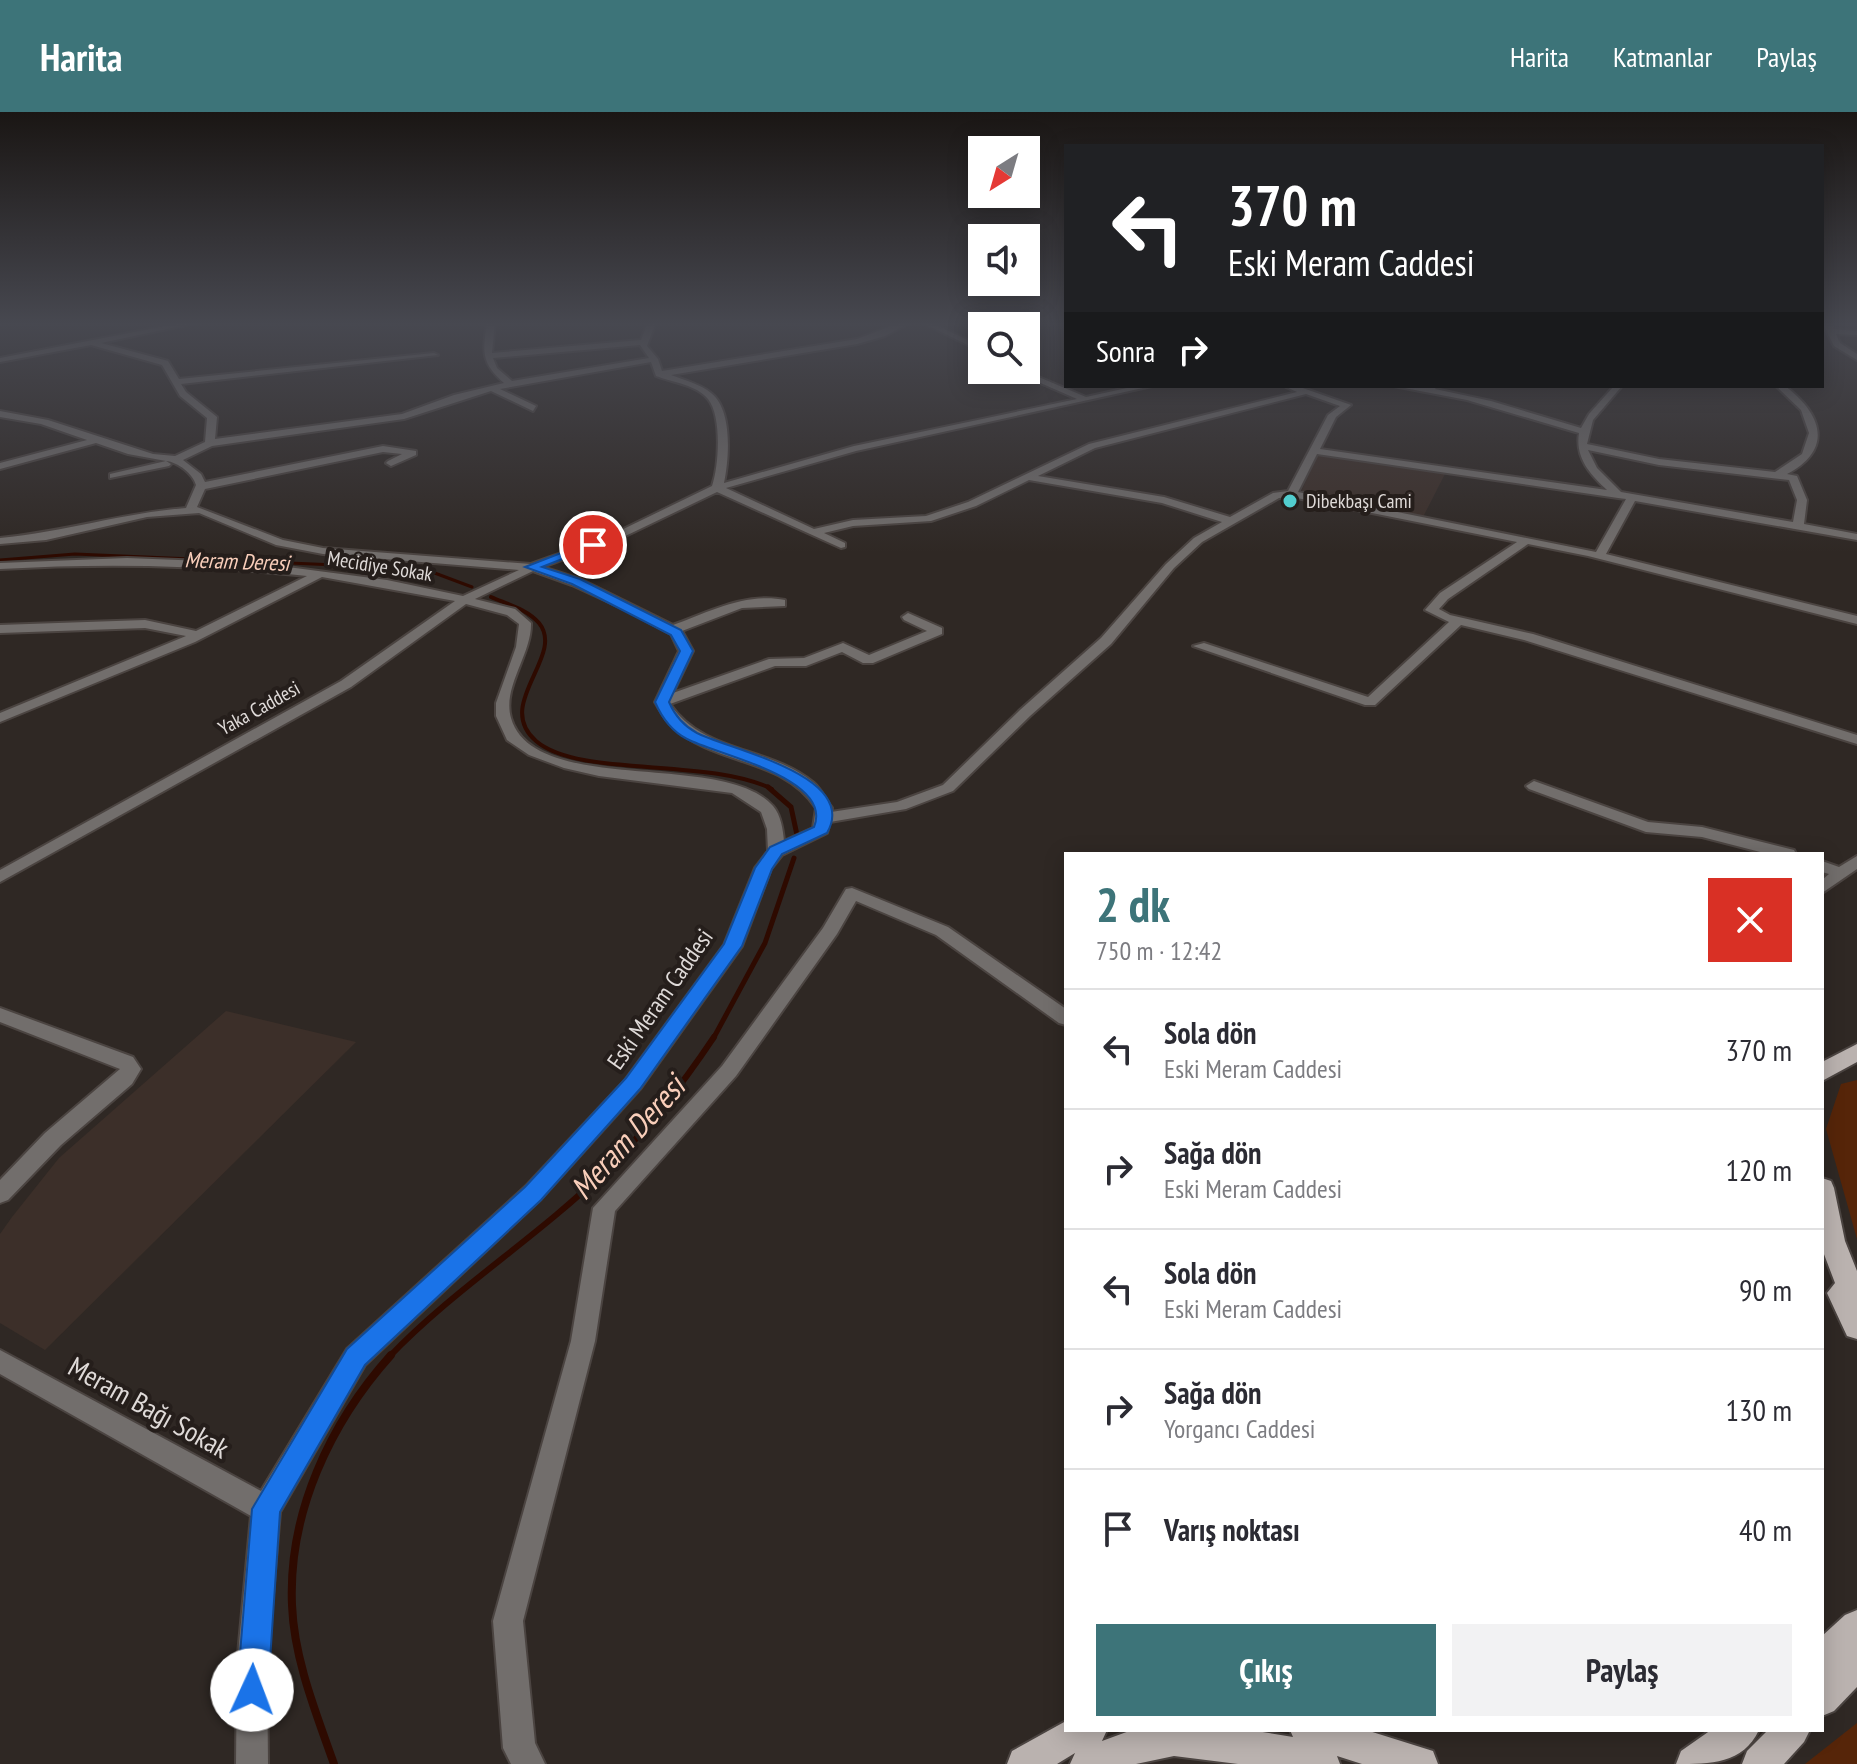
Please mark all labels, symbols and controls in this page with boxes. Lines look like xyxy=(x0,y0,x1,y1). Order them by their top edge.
text: Harita xyxy=(40,32,122,81)
text: Harita xyxy=(1510,38,1569,75)
text: Katmanlar xyxy=(1613,38,1712,75)
text: Paylaş xyxy=(1756,38,1817,75)
north arrow xyxy=(968,136,1040,208)
map controls xyxy=(968,136,1040,384)
text: 370 m xyxy=(1228,169,1357,241)
icon: left xyxy=(1096,176,1200,280)
button: sound xyxy=(968,224,1040,296)
text: Eski Meram Caddesi xyxy=(1228,239,1475,286)
button: search xyxy=(968,312,1040,384)
icon: right xyxy=(1171,328,1215,372)
text: Sonra xyxy=(1096,331,1155,370)
place label: Dibekbaşı Cami xyxy=(1306,488,1412,514)
marker: Dibekbaşı Cami xyxy=(1281,492,1299,510)
pin xyxy=(559,511,627,579)
icon: arrive xyxy=(571,523,615,567)
water label: Meram Deresi xyxy=(184,545,293,577)
street label: Mecidiye Sokak xyxy=(326,545,435,587)
street label: Yaka Caddesi xyxy=(214,675,304,741)
text: 2 dk xyxy=(1096,873,1170,935)
button: close xyxy=(1708,878,1792,962)
street label: Eski Meram Caddesi xyxy=(600,923,720,1075)
text: 750 m · 12:42 xyxy=(1096,934,1222,967)
text: Sola dön xyxy=(1164,1013,1257,1052)
icon: left xyxy=(1096,1027,1140,1071)
text: 370 m xyxy=(1726,1030,1792,1069)
text: Eski Meram Caddesi xyxy=(1164,1052,1342,1085)
water label: Meram Deresi xyxy=(560,1063,696,1208)
text: Sağa dön xyxy=(1164,1133,1262,1172)
icon: right xyxy=(1096,1147,1140,1191)
text: 120 m xyxy=(1726,1150,1792,1189)
text: Eski Meram Caddesi xyxy=(1164,1172,1342,1205)
text: Sola dön xyxy=(1164,1253,1257,1292)
icon: left xyxy=(1096,1267,1140,1311)
text: 90 m xyxy=(1739,1270,1792,1309)
text: Eski Meram Caddesi xyxy=(1164,1292,1342,1325)
street label: Meram Bağı Sokak xyxy=(62,1348,236,1466)
text: Sağa dön xyxy=(1164,1373,1262,1412)
icon: right xyxy=(1096,1387,1140,1431)
text: 130 m xyxy=(1726,1390,1792,1429)
text: Yorgancı Caddesi xyxy=(1164,1412,1315,1445)
icon: arrive xyxy=(1096,1507,1140,1551)
text: Varış noktası xyxy=(1164,1510,1300,1549)
text: 40 m xyxy=(1739,1510,1792,1549)
button: Çıkış xyxy=(1096,1624,1436,1716)
button: Paylaş xyxy=(1452,1624,1792,1716)
position arrow xyxy=(210,1648,294,1732)

